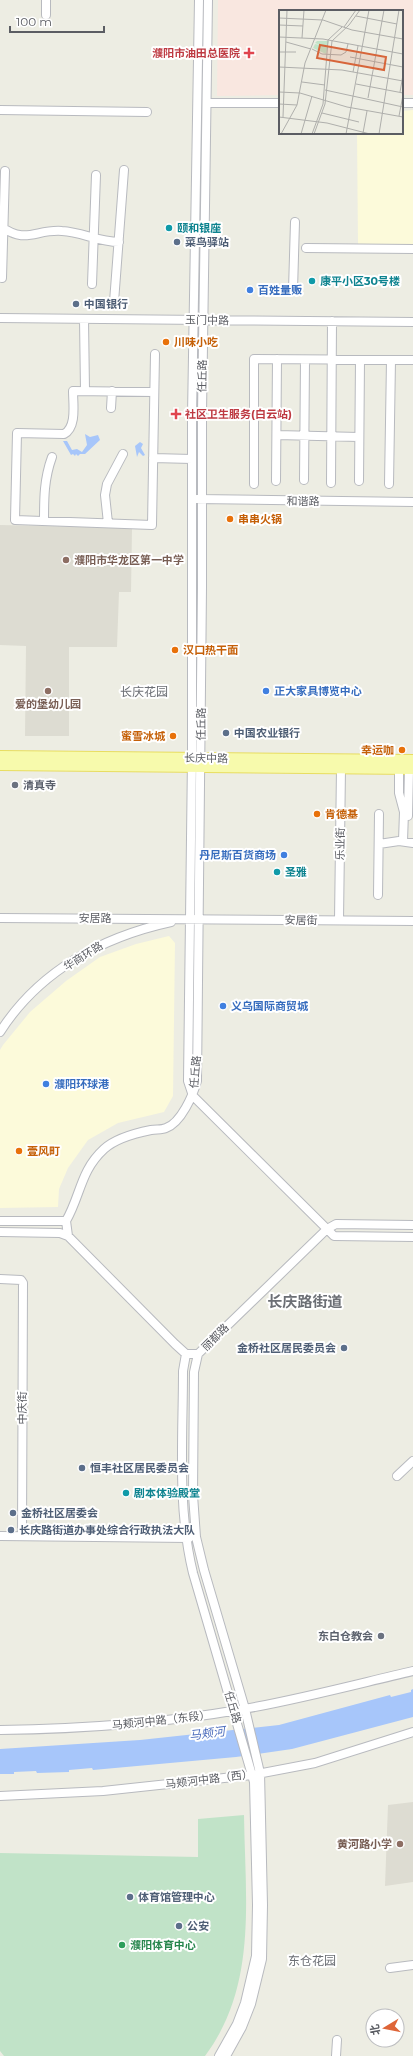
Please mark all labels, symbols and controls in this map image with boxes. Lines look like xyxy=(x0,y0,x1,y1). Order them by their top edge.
scale bar xyxy=(10,8,104,34)
inset map xyxy=(279,10,403,134)
text: 100 m xyxy=(16,14,52,29)
place label: 濮阳市油田总医院 xyxy=(152,46,240,60)
marker: 濮阳市油田总医院 xyxy=(243,47,255,59)
place label: 颐和银座 xyxy=(177,221,221,235)
marker: 颐和银座 xyxy=(164,223,174,233)
place label: 菜鸟驿站 xyxy=(185,235,229,249)
marker: 菜鸟驿站 xyxy=(172,237,182,247)
place label: 康平小区30号楼 xyxy=(320,274,400,288)
marker: 康平小区30号楼 xyxy=(307,276,317,286)
place label: 百姓量贩 xyxy=(258,283,302,297)
marker: 百姓量贩 xyxy=(245,285,255,295)
place label: 中国银行 xyxy=(84,297,128,311)
marker: 中国银行 xyxy=(71,299,81,309)
street label: 玉门中路 xyxy=(185,313,229,327)
place label: 川味小吃 xyxy=(174,335,218,349)
marker: 川味小吃 xyxy=(161,337,171,347)
street label: 任丘路 xyxy=(195,359,209,393)
place label: 社区卫生服务(白云站) xyxy=(185,407,292,421)
marker: 社区卫生服务(白云站) xyxy=(170,408,182,420)
street label: 和谐路 xyxy=(286,494,320,508)
place label: 串串火锅 xyxy=(238,512,282,526)
marker: 串串火锅 xyxy=(225,514,235,524)
place label: 濮阳市华龙区第一中学 xyxy=(74,553,184,567)
marker: 濮阳市华龙区第一中学 xyxy=(61,555,71,565)
place label: 汉口热干面 xyxy=(183,643,238,657)
marker: 汉口热干面 xyxy=(170,645,180,655)
district label: 长庆花园 xyxy=(120,684,168,699)
place label: 正大家具博览中心 xyxy=(274,684,362,698)
marker: 爱的堡幼儿园 xyxy=(43,686,53,696)
marker: 正大家具博览中心 xyxy=(261,686,271,696)
place label: 爱的堡幼儿园 xyxy=(15,697,81,711)
street label: 任丘路 xyxy=(194,708,208,741)
place label: 中国农业银行 xyxy=(234,726,300,740)
marker: 中国农业银行 xyxy=(221,728,231,738)
place label: 蜜雪冰城 xyxy=(121,729,166,743)
marker: 蜜雪冰城 xyxy=(168,731,178,741)
place label: 幸运咖 xyxy=(361,743,394,757)
marker: 幸运咖 xyxy=(397,745,407,755)
street label: 长庆中路 xyxy=(184,751,228,765)
place label: 清真寺 xyxy=(23,778,56,792)
marker: 清真寺 xyxy=(10,780,20,790)
place label: 肯德基 xyxy=(325,807,358,821)
marker: 肯德基 xyxy=(312,809,322,819)
street label: 乐业街 xyxy=(333,827,347,861)
place label: 丹尼斯百货商场 xyxy=(199,848,276,862)
marker: 丹尼斯百货商场 xyxy=(279,850,289,860)
place label: 圣雅 xyxy=(285,865,307,879)
marker: 圣雅 xyxy=(272,867,282,877)
street label: 安居路 xyxy=(79,911,112,925)
street label: 安居街 xyxy=(284,913,318,927)
street label: 华商环路 xyxy=(61,938,105,974)
place label: 义乌国际商贸城 xyxy=(231,999,309,1013)
marker: 义乌国际商贸城 xyxy=(218,1001,228,1011)
street label: 任丘路 xyxy=(187,1055,203,1089)
place label: 濮阳环球港 xyxy=(54,1077,109,1091)
marker: 濮阳环球港 xyxy=(41,1079,51,1089)
place label: 壹风町 xyxy=(27,1144,60,1158)
marker: 壹风町 xyxy=(14,1146,24,1156)
district label: 长庆路街道 xyxy=(267,1292,343,1311)
street label: 丽都路 xyxy=(198,1320,232,1354)
place label: 金桥社区居民委员会 xyxy=(237,1341,336,1355)
marker: 金桥社区居民委员会 xyxy=(339,1343,349,1353)
street label: 中庆街 xyxy=(15,1392,29,1425)
place label: 恒丰社区居民委员会 xyxy=(90,1461,189,1475)
marker: 恒丰社区居民委员会 xyxy=(77,1463,87,1473)
place label: 剧本体验殿堂 xyxy=(133,1486,200,1500)
marker: 剧本体验殿堂 xyxy=(121,1488,131,1498)
place label: 金桥社区居委会 xyxy=(21,1506,98,1520)
marker: 金桥社区居委会 xyxy=(8,1508,18,1518)
place label: 长庆路街道办事处综合行政执法大队 xyxy=(19,1523,195,1537)
marker: 长庆路街道办事处综合行政执法大队 xyxy=(6,1525,16,1535)
place label: 东白仓教会 xyxy=(318,1629,373,1643)
marker: 东白仓教会 xyxy=(376,1631,386,1641)
street label: 任丘路 xyxy=(222,1689,244,1725)
street label: 马颊河中路（东段） xyxy=(111,1708,211,1732)
water label: 马颊河 xyxy=(188,1724,226,1742)
street label: 马颊河中路（西） xyxy=(164,1767,254,1791)
place label: 黄河路小学 xyxy=(337,1837,392,1851)
marker: 黄河路小学 xyxy=(395,1839,405,1849)
place label: 体育馆管理中心 xyxy=(138,1890,215,1904)
marker: 体育馆管理中心 xyxy=(125,1892,135,1902)
place label: 公安 xyxy=(187,1919,209,1933)
marker: 公安 xyxy=(174,1921,184,1931)
place label: 濮阳体育中心 xyxy=(130,1938,196,1952)
marker: 濮阳体育中心 xyxy=(117,1940,127,1950)
district label: 东仓花园 xyxy=(288,1953,336,1968)
north arrow xyxy=(365,2008,405,2048)
text: 北 xyxy=(367,2023,383,2036)

